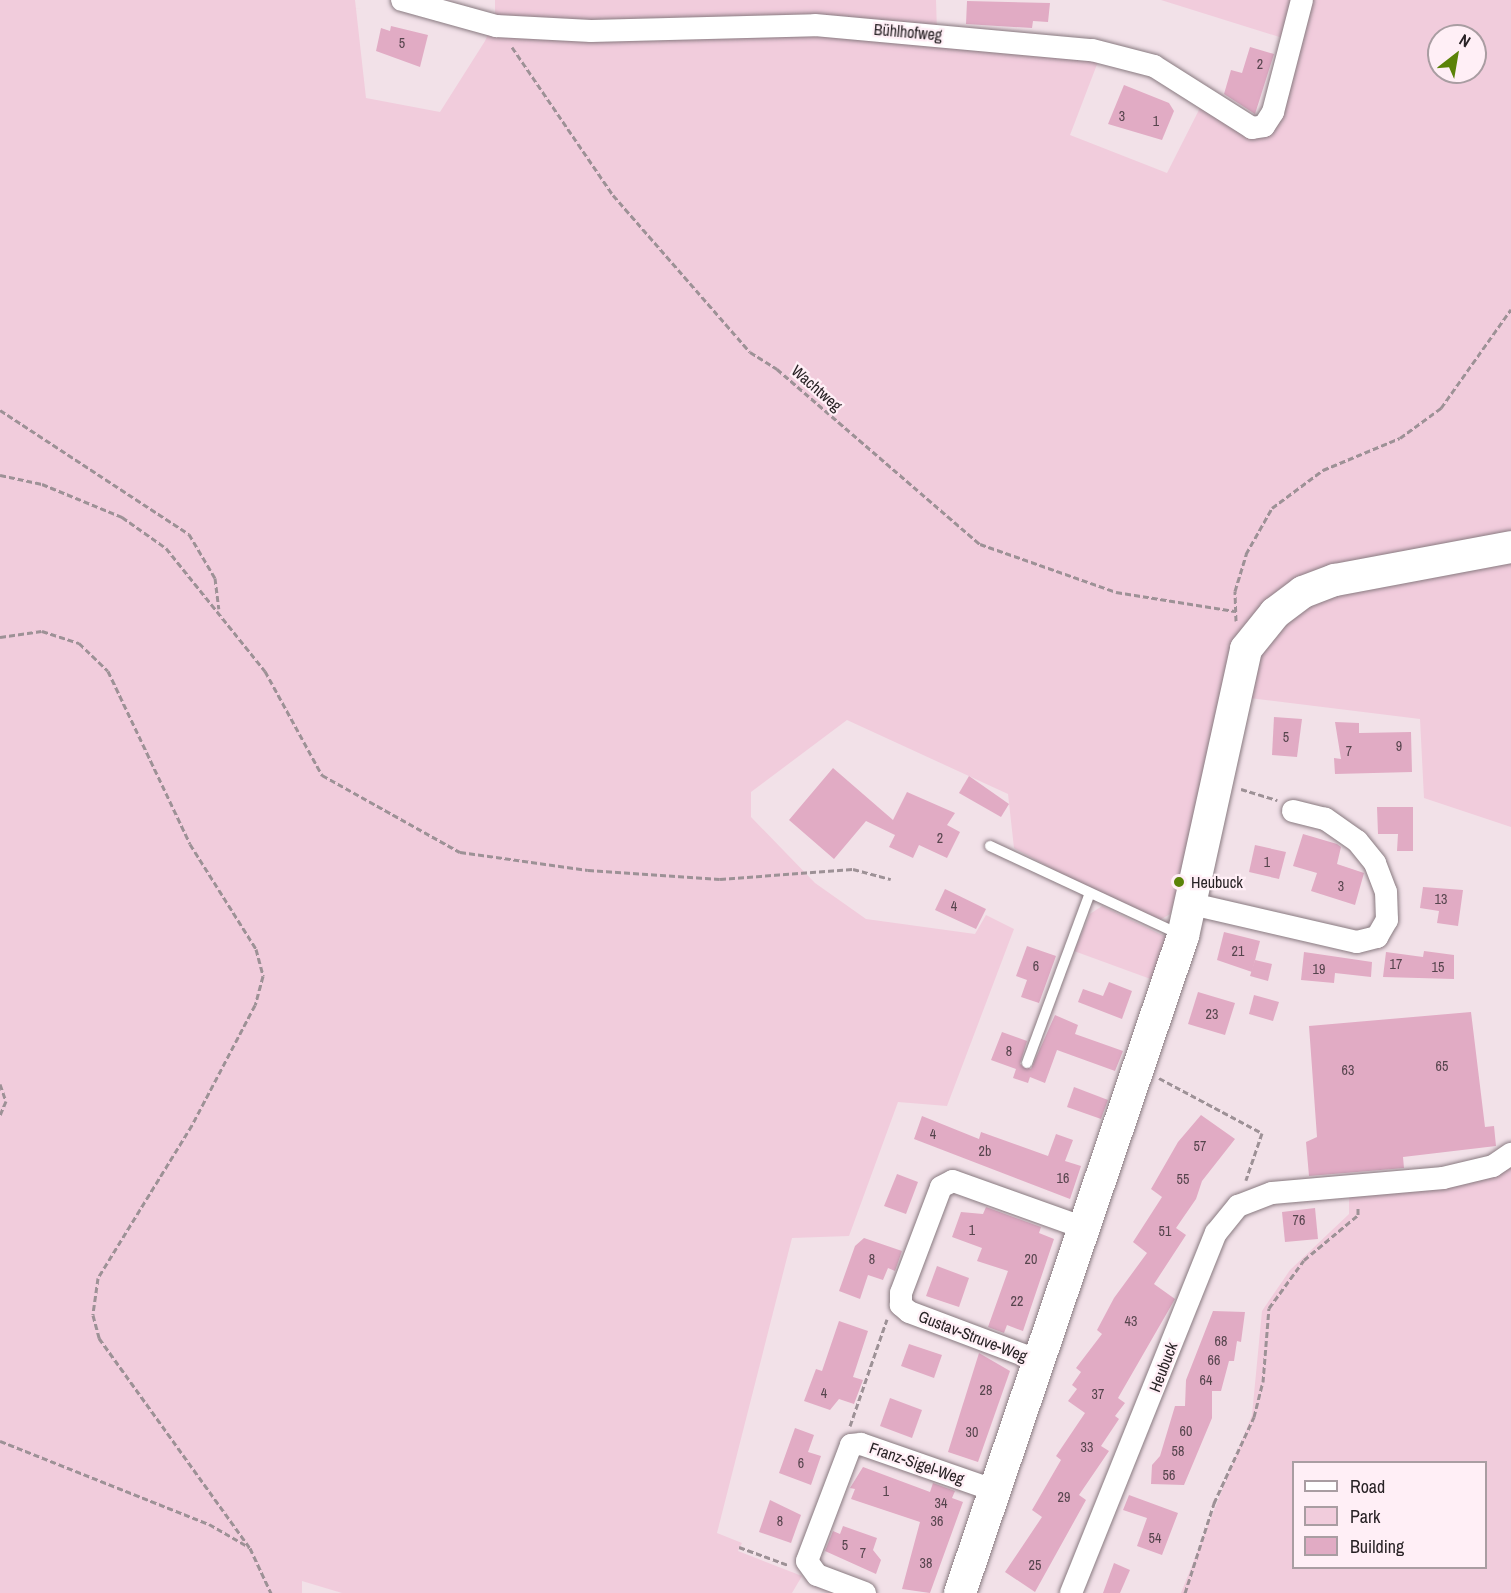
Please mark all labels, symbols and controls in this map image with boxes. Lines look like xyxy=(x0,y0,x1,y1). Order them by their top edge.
street label: Bühlhofweg xyxy=(873,19,943,45)
north arrow xyxy=(1427,24,1487,84)
text: N xyxy=(1456,28,1475,52)
house number: 5 xyxy=(399,35,405,51)
house number: 2 xyxy=(1257,56,1263,72)
house number: 3 xyxy=(1119,108,1125,124)
house number: 1 xyxy=(1153,113,1159,129)
street label: Wachtweg xyxy=(788,361,846,415)
house number: 5 xyxy=(1283,729,1289,745)
house number: 9 xyxy=(1396,738,1402,754)
house number: 7 xyxy=(1346,743,1352,759)
house number: 2 xyxy=(937,830,943,846)
house number: 1 xyxy=(1264,854,1270,870)
place label: Heubuck xyxy=(1191,872,1243,892)
marker: Heubuck xyxy=(1172,875,1186,889)
house number: 3 xyxy=(1338,878,1344,894)
house number: 13 xyxy=(1435,891,1447,907)
house number: 4 xyxy=(951,898,957,914)
house number: 21 xyxy=(1232,943,1244,959)
house number: 17 xyxy=(1390,956,1402,972)
house number: 6 xyxy=(1033,958,1039,974)
house number: 15 xyxy=(1432,959,1444,975)
house number: 19 xyxy=(1313,961,1325,977)
house number: 23 xyxy=(1206,1006,1218,1022)
house number: 8 xyxy=(1006,1043,1012,1059)
house number: 65 xyxy=(1436,1058,1448,1074)
house number: 63 xyxy=(1342,1062,1354,1078)
house number: 4 xyxy=(930,1126,936,1142)
house number: 57 xyxy=(1194,1138,1206,1154)
house number: 2b xyxy=(979,1143,991,1159)
house number: 16 xyxy=(1057,1170,1069,1186)
house number: 55 xyxy=(1177,1171,1189,1187)
house number: 76 xyxy=(1293,1212,1305,1228)
house number: 1 xyxy=(969,1222,975,1238)
house number: 51 xyxy=(1159,1223,1171,1239)
house number: 8 xyxy=(869,1251,875,1267)
house number: 20 xyxy=(1025,1251,1037,1267)
house number: 22 xyxy=(1011,1293,1023,1309)
street label: Gustav-Struve-Weg xyxy=(916,1306,1030,1366)
house number: 43 xyxy=(1125,1313,1137,1329)
house number: 68 xyxy=(1215,1333,1227,1349)
street label: Heubuck xyxy=(1145,1339,1181,1395)
house number: 66 xyxy=(1208,1352,1220,1368)
house number: 64 xyxy=(1200,1372,1212,1388)
house number: 28 xyxy=(980,1382,992,1398)
house number: 4 xyxy=(821,1385,827,1401)
house number: 37 xyxy=(1092,1386,1104,1402)
house number: 60 xyxy=(1180,1423,1192,1439)
house number: 30 xyxy=(966,1424,978,1440)
street label: Franz-Sigel-Weg xyxy=(867,1438,967,1488)
house number: 33 xyxy=(1081,1439,1093,1455)
house number: 58 xyxy=(1172,1443,1184,1459)
house number: 6 xyxy=(798,1455,804,1471)
legend xyxy=(1292,1461,1487,1569)
house number: 56 xyxy=(1163,1467,1175,1483)
text: Road xyxy=(1350,1474,1385,1499)
house number: 1 xyxy=(883,1483,889,1499)
house number: 29 xyxy=(1058,1489,1070,1505)
house number: 34 xyxy=(935,1495,947,1511)
text: Park xyxy=(1350,1504,1380,1529)
house number: 8 xyxy=(777,1513,783,1529)
house number: 36 xyxy=(931,1513,943,1529)
house number: 54 xyxy=(1149,1530,1161,1546)
text: Building xyxy=(1350,1534,1404,1559)
house number: 5 xyxy=(842,1537,848,1553)
house number: 7 xyxy=(860,1545,866,1561)
house number: 38 xyxy=(920,1555,932,1571)
house number: 25 xyxy=(1029,1557,1041,1573)

